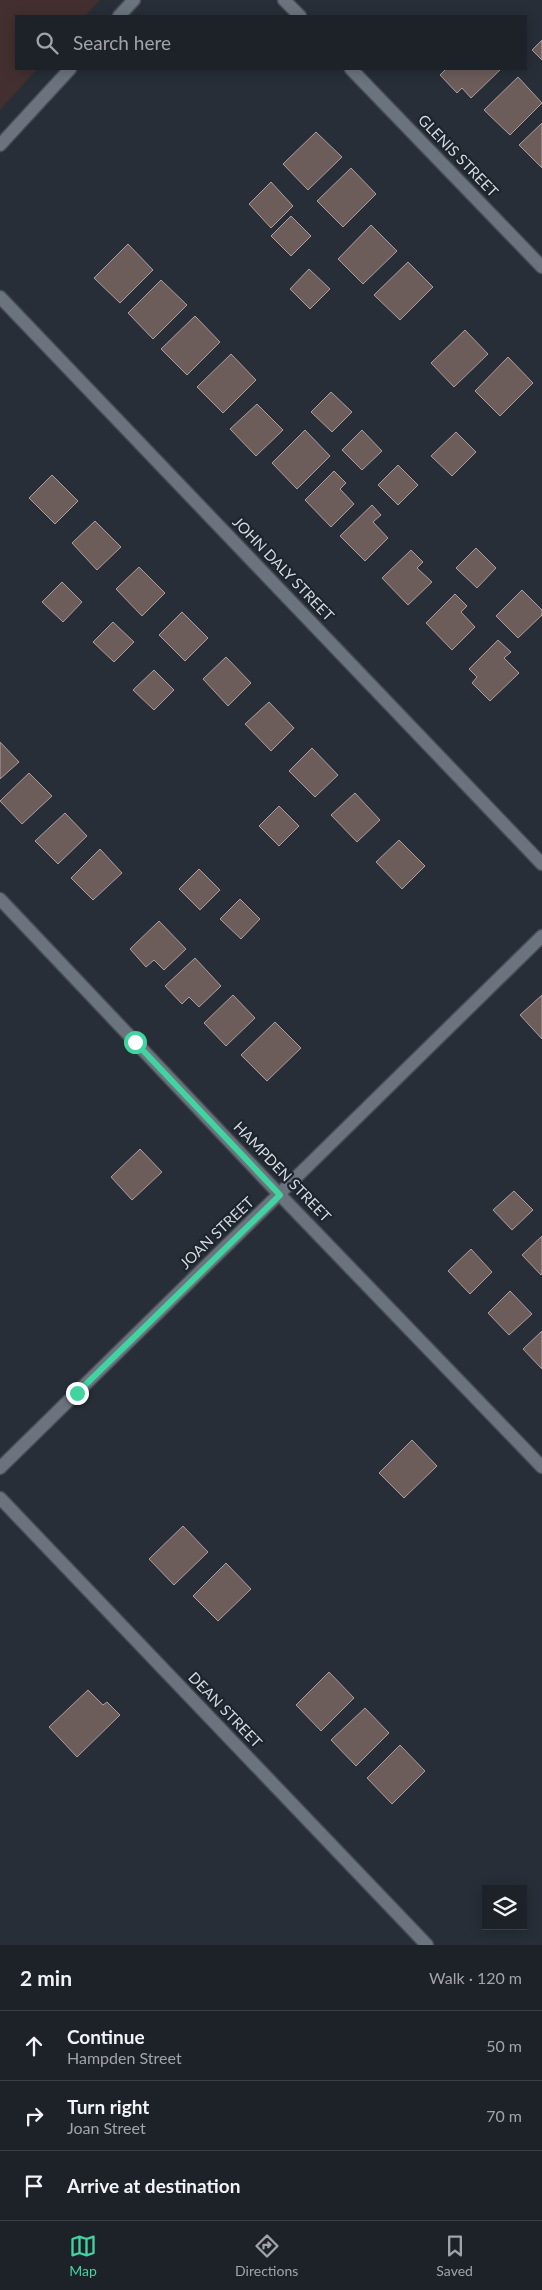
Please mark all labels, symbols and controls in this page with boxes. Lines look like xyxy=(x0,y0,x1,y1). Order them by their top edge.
search box xyxy=(15,15,527,70)
icon: search xyxy=(33,29,61,57)
text: Search here xyxy=(73,31,171,54)
street label: GLENIS STREET xyxy=(415,110,503,200)
street label: JOHN DALY STREET xyxy=(229,512,338,624)
route start xyxy=(124,1031,147,1054)
street label: HAMPDEN STREET xyxy=(230,1117,335,1225)
street label: JOAN STREET xyxy=(175,1192,257,1272)
route end xyxy=(66,1382,89,1405)
street label: DEAN STREET xyxy=(185,1668,266,1751)
map controls xyxy=(482,1885,527,1930)
button: layers xyxy=(482,1885,527,1930)
text: 2 min xyxy=(20,1965,72,1990)
text: Walk · 120 m xyxy=(429,1968,522,1987)
text: Continue xyxy=(67,2025,145,2048)
icon: ahead xyxy=(20,2032,48,2060)
text: 50 m xyxy=(486,2036,522,2055)
text: Hampden Street xyxy=(67,2048,182,2067)
text: Turn right xyxy=(67,2095,149,2118)
icon: right xyxy=(20,2102,48,2130)
text: 70 m xyxy=(486,2106,522,2125)
text: Joan Street xyxy=(67,2118,146,2137)
icon: arrive xyxy=(20,2172,48,2200)
text: Arrive at destination xyxy=(67,2174,240,2197)
tab: Map xyxy=(69,2232,97,2279)
tab: Directions xyxy=(235,2232,298,2279)
tab: Saved xyxy=(436,2232,473,2279)

